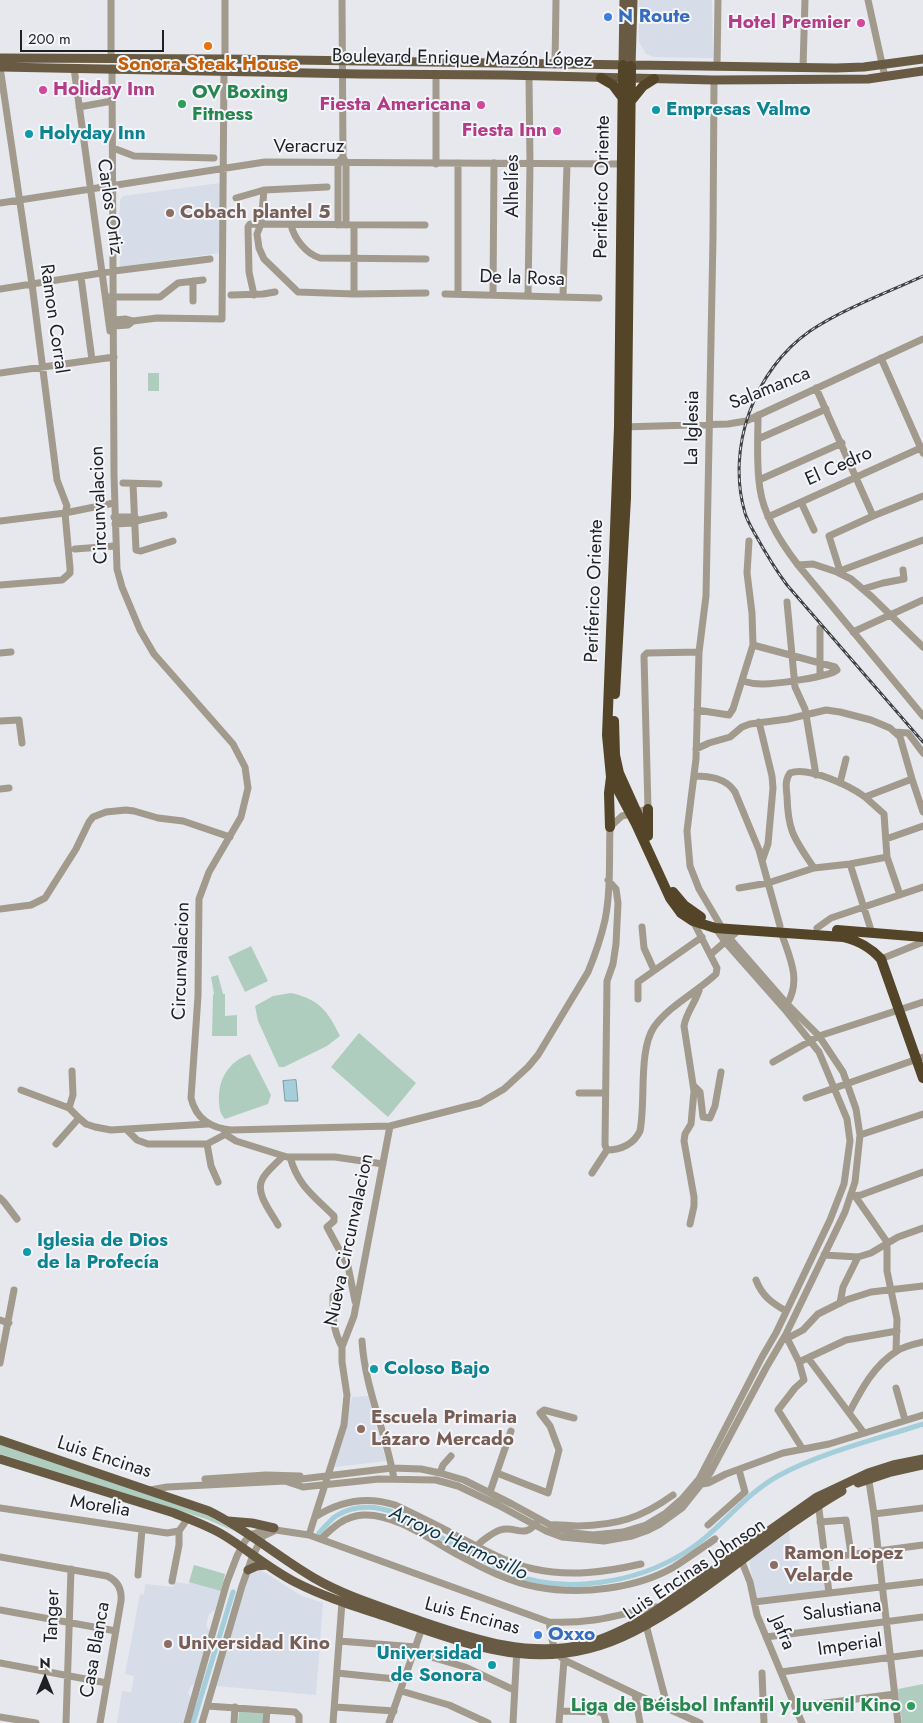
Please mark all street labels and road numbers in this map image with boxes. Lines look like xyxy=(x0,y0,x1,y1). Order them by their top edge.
street label: Boulevard Enrique Mazón López xyxy=(332,45,592,73)
street label: Periferico Oriente xyxy=(590,115,616,259)
street label: Veracruz xyxy=(274,136,344,158)
street label: Alhelíes xyxy=(502,154,524,218)
street label: Carlos Ortiz xyxy=(91,158,127,256)
street label: Ramon Corral xyxy=(34,263,72,375)
street label: De la Rosa xyxy=(479,266,565,292)
street label: Salamanca xyxy=(726,362,814,416)
street label: La Iglesia xyxy=(681,390,705,466)
street label: El Cedro xyxy=(802,442,876,492)
street label: Circunvalacion xyxy=(87,445,113,565)
street label: Periferico Oriente xyxy=(581,519,609,663)
street label: Circunvalacion xyxy=(169,901,195,1021)
street label: Nueva Circunvalacion xyxy=(321,1152,379,1328)
street label: Luis Encinas xyxy=(54,1432,154,1484)
street label: Morelia xyxy=(68,1491,132,1523)
street label: Luis Encinas Johnson xyxy=(620,1514,770,1626)
street label: Tanger xyxy=(41,1589,65,1643)
street label: Luis Encinas xyxy=(422,1593,522,1641)
street label: Salustiana xyxy=(801,1595,883,1627)
street label: Casa Blanca xyxy=(76,1600,116,1700)
street label: Jafra xyxy=(765,1613,799,1653)
street label: Imperial xyxy=(816,1630,884,1662)

